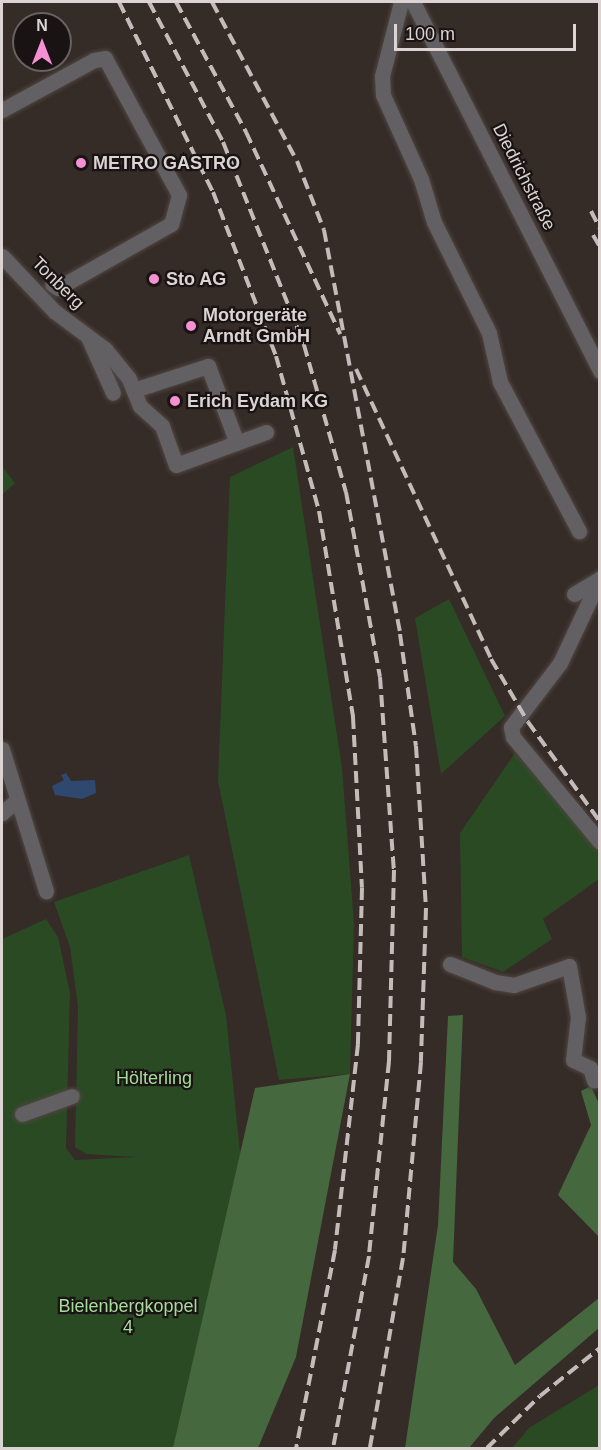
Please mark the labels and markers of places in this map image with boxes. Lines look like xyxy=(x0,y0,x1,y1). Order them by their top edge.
place label: METRO GASTRO xyxy=(93,152,240,174)
marker: METRO GASTRO xyxy=(74,156,88,170)
place label: Sto AG xyxy=(166,268,227,290)
marker: Sto AG xyxy=(147,272,161,286)
place label: Motorgeräte Arndt GmbH xyxy=(203,305,310,348)
marker: Motorgeräte Arndt GmbH xyxy=(184,319,198,333)
place label: Erich Eydam KG xyxy=(187,390,328,412)
marker: Erich Eydam KG xyxy=(168,394,182,408)

